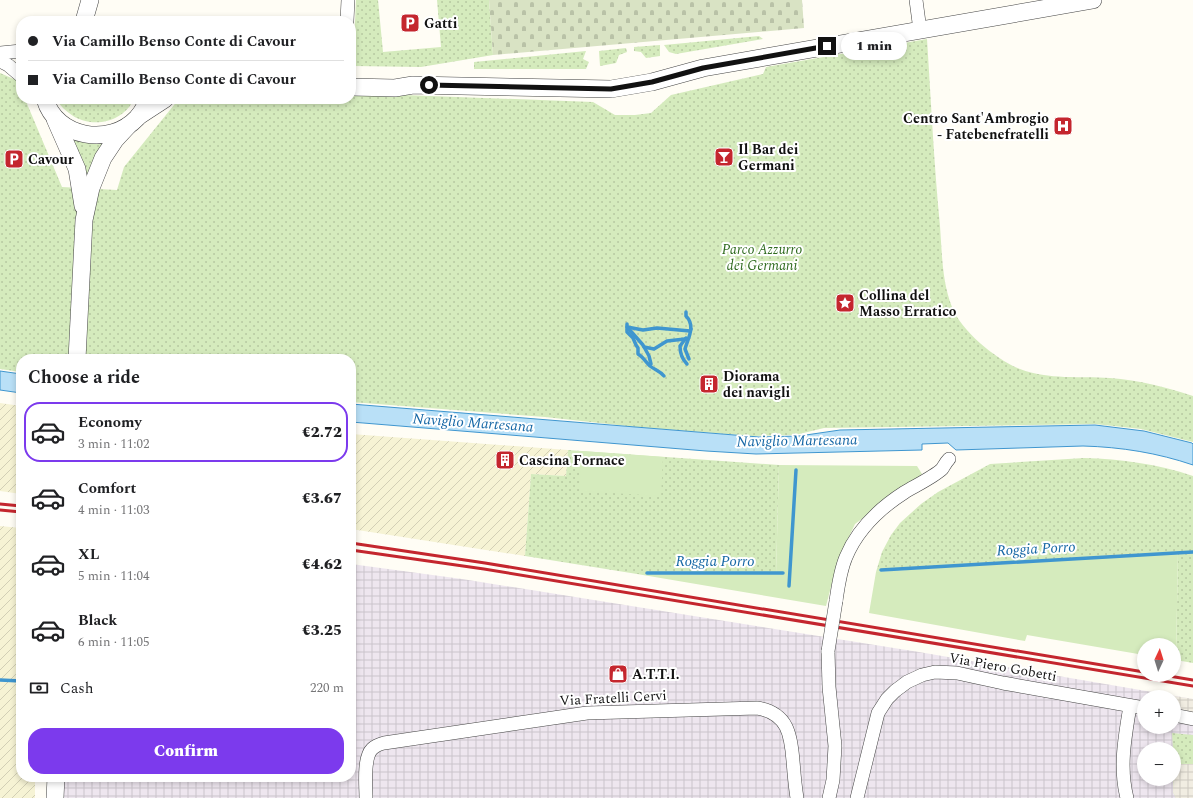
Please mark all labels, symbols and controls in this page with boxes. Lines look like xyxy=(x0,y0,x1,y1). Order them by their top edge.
parking icon: Gatti xyxy=(399,12,421,34)
place label: Gatti xyxy=(424,13,458,34)
text: Via Camillo Benso Conte di Cavour xyxy=(52,30,296,53)
callout: 1 min xyxy=(841,32,907,60)
text: 1 min xyxy=(856,36,892,56)
route end xyxy=(818,37,836,55)
text: Via Camillo Benso Conte di Cavour xyxy=(52,68,296,91)
route start xyxy=(420,76,438,94)
place label: Centro Sant'Ambrogio - Fatebenefratelli xyxy=(903,108,1049,145)
hospital icon: Centro Sant'Ambrogio - Fatebenefratelli xyxy=(1052,115,1074,137)
place label: Il Bar dei Germani xyxy=(738,139,799,176)
bar icon: Il Bar dei Germani xyxy=(713,146,735,168)
parking icon: Cavour xyxy=(3,148,25,170)
place label: Cavour xyxy=(28,149,74,170)
park label: Parco Azzurro dei Germani xyxy=(722,239,802,276)
place label: Collina del Masso Erratico xyxy=(859,285,957,322)
place icon: Collina del Masso Erratico xyxy=(834,292,856,314)
text: Choose a ride xyxy=(28,364,140,391)
place label: Diorama dei navigli xyxy=(723,366,791,403)
building icon: Diorama dei navigli xyxy=(698,373,720,395)
water label: Naviglio Martesana xyxy=(412,407,535,439)
text: Economy xyxy=(78,411,142,434)
icon: car xyxy=(30,414,66,450)
text: €2.72 xyxy=(302,421,342,444)
water label: Naviglio Martesana xyxy=(736,428,858,454)
text: 3 min · 11:02 xyxy=(78,434,150,454)
building icon: Cascina Fornace xyxy=(494,449,516,471)
place label: Cascina Fornace xyxy=(519,450,625,471)
text: Comfort xyxy=(78,477,136,500)
icon: car xyxy=(30,480,66,516)
text: €3.67 xyxy=(302,487,342,510)
text: 4 min · 11:03 xyxy=(78,500,150,520)
water label: Roggia Porro xyxy=(996,535,1076,563)
text: XL xyxy=(78,543,99,566)
icon: car xyxy=(30,546,66,582)
water label: Roggia Porro xyxy=(675,550,755,573)
text: €4.62 xyxy=(302,553,342,576)
text: 5 min · 11:04 xyxy=(78,566,150,586)
text: Black xyxy=(78,609,117,632)
icon: car xyxy=(30,612,66,648)
text: €3.25 xyxy=(302,619,342,642)
text: 6 min · 11:05 xyxy=(78,632,150,652)
north arrow xyxy=(1137,638,1181,682)
map controls xyxy=(1137,638,1181,786)
street label: Via Piero Gobetti xyxy=(947,647,1059,687)
shop icon: A.T.T.I. xyxy=(607,663,629,685)
place label: A.T.T.I. xyxy=(632,664,679,685)
icon: cash xyxy=(28,677,50,699)
text: Cash xyxy=(60,677,93,700)
text: 220 m xyxy=(310,678,344,698)
street label: Via Fratelli Cervi xyxy=(559,685,667,711)
button: + xyxy=(1137,690,1181,734)
button: Confirm xyxy=(28,728,344,774)
button: − xyxy=(1137,742,1181,786)

